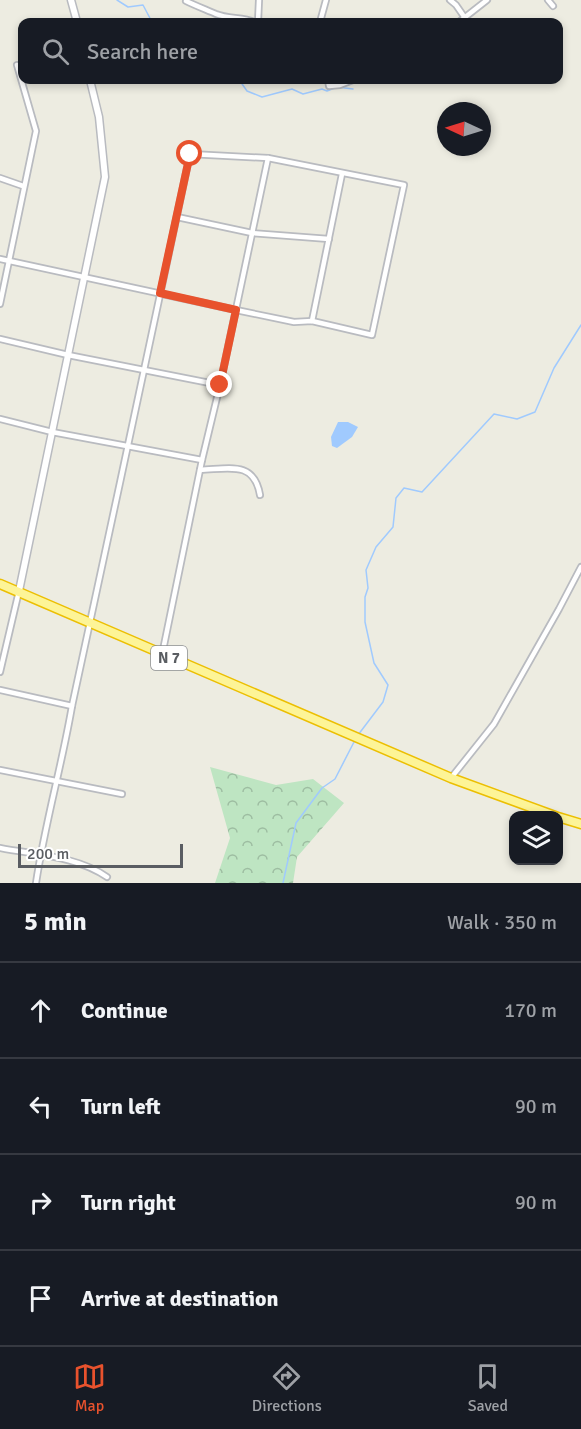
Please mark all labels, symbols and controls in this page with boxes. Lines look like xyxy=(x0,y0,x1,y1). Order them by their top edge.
search box xyxy=(18,18,563,84)
icon: search xyxy=(39,35,72,68)
text: Search here xyxy=(87,38,198,65)
north arrow xyxy=(437,102,491,156)
route start xyxy=(176,140,202,166)
route end xyxy=(206,371,232,397)
road number: N 7 xyxy=(151,646,187,670)
map controls xyxy=(509,811,563,865)
button: layers xyxy=(509,811,563,865)
scale bar xyxy=(18,841,183,868)
text: 200 m xyxy=(27,844,69,864)
text: 5 min xyxy=(24,906,87,938)
text: Walk · 350 m xyxy=(447,910,557,935)
icon: ahead xyxy=(24,994,57,1027)
text: Continue xyxy=(81,997,168,1024)
text: 170 m xyxy=(504,998,557,1023)
icon: left xyxy=(24,1090,57,1123)
text: Turn left xyxy=(81,1093,161,1120)
text: 90 m xyxy=(515,1094,557,1119)
icon: right xyxy=(24,1186,57,1219)
text: Turn right xyxy=(81,1189,176,1216)
text: 90 m xyxy=(515,1190,557,1215)
icon: arrive xyxy=(24,1282,57,1315)
text: Arrive at destination xyxy=(81,1285,278,1312)
tab: Map xyxy=(73,1360,106,1416)
tab: Directions xyxy=(252,1360,322,1416)
tab: Saved xyxy=(468,1360,508,1416)

